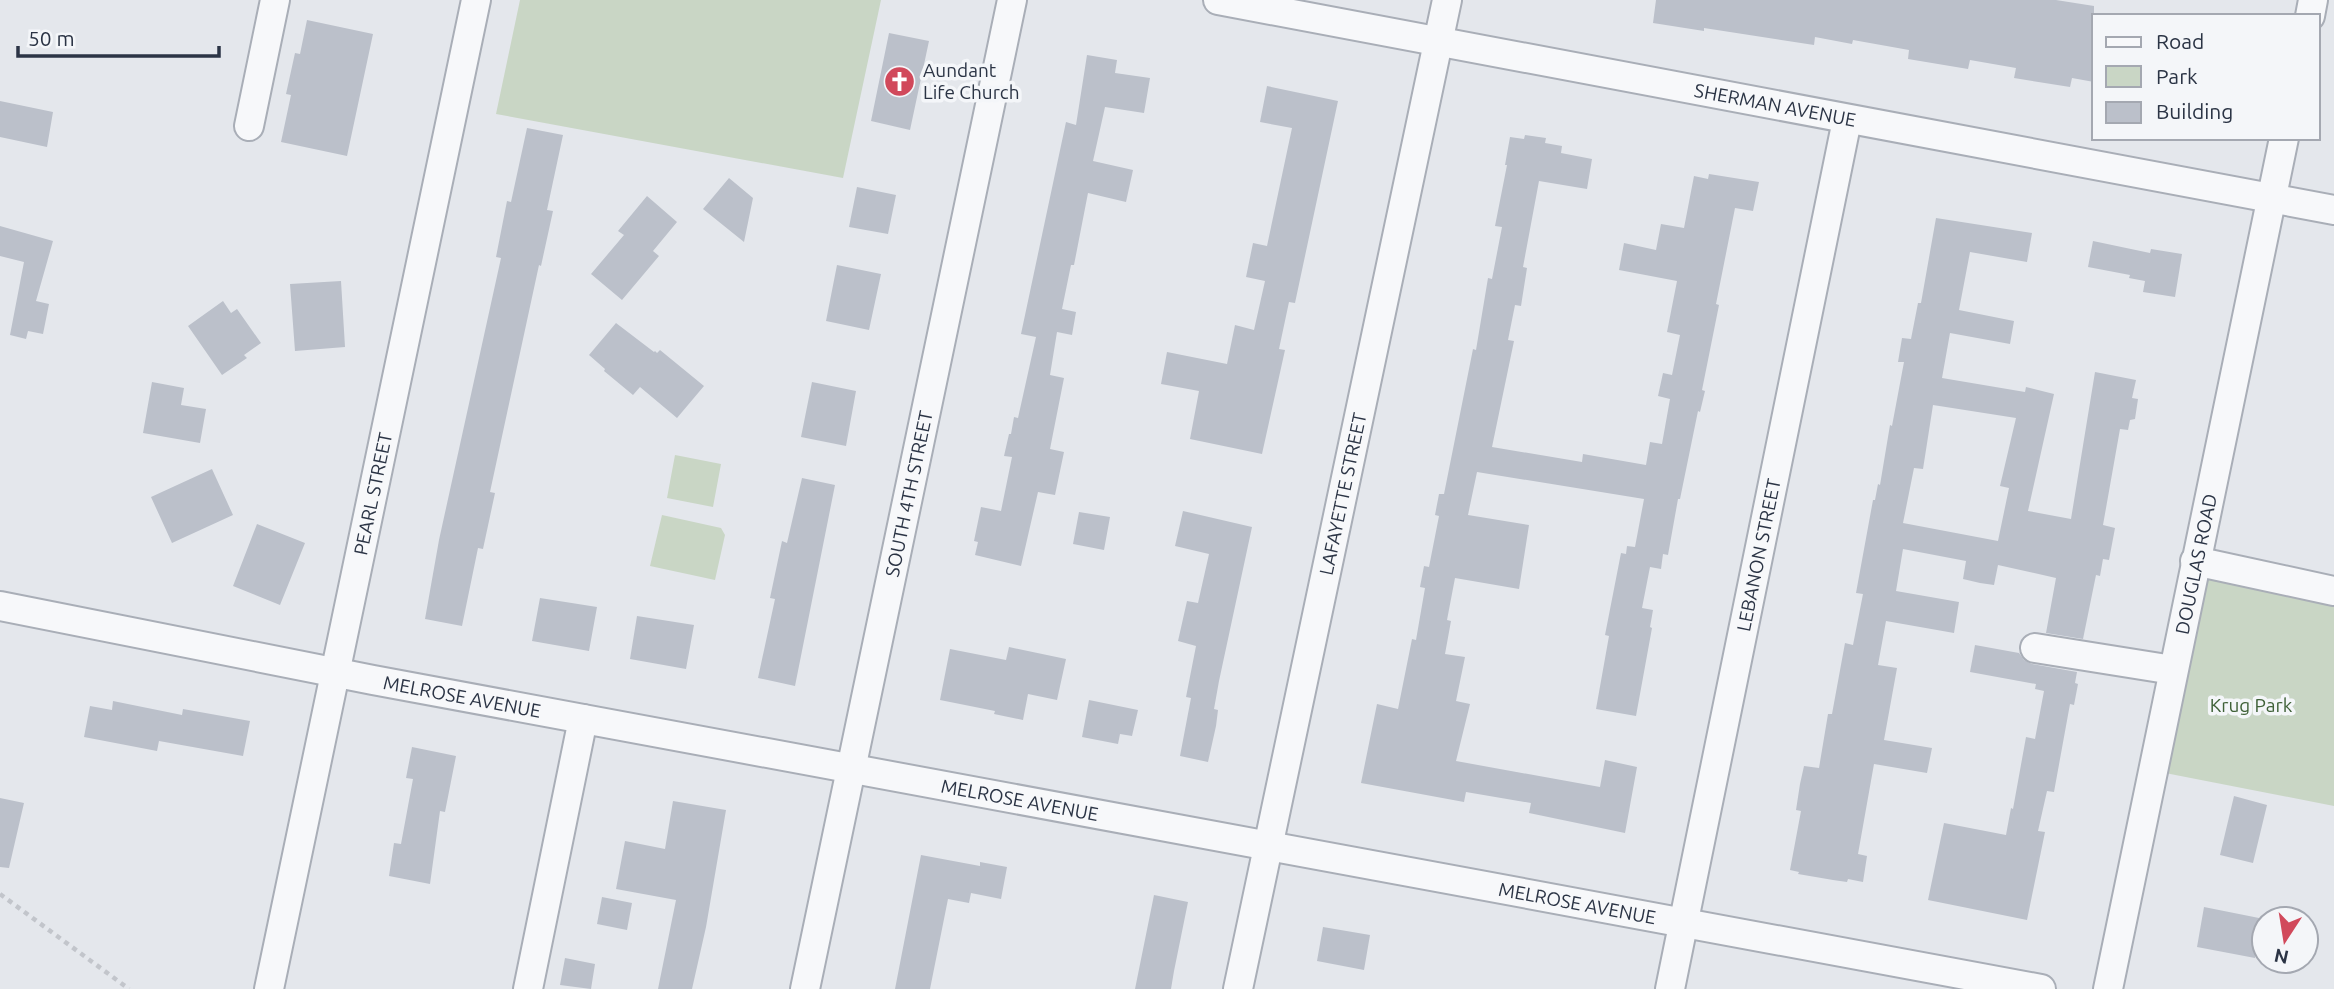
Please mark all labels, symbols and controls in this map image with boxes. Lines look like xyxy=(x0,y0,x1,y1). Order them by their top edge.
scale bar xyxy=(18,14,219,58)
legend xyxy=(2092,14,2320,140)
text: 50 m xyxy=(28,26,75,50)
text: Road xyxy=(2156,29,2204,53)
place label: Aundant Life Church xyxy=(923,59,1020,103)
church icon: Aundant Life Church xyxy=(883,64,917,98)
text: Park xyxy=(2156,64,2198,88)
street label: SHERMAN AVENUE xyxy=(1693,79,1858,131)
text: Building xyxy=(2156,99,2233,123)
street label: SOUTH 4TH STREET xyxy=(881,408,937,579)
street label: LAFAYETTE STREET xyxy=(1315,410,1371,577)
street label: PEARL STREET xyxy=(349,430,396,557)
street label: LEBANON STREET xyxy=(1732,476,1785,633)
street label: DOUGLAS ROAD xyxy=(2171,492,2221,636)
street label: MELROSE AVENUE xyxy=(382,671,543,722)
park label: Krug Park xyxy=(2210,694,2293,716)
street label: MELROSE AVENUE xyxy=(939,774,1100,825)
street label: MELROSE AVENUE xyxy=(1497,878,1658,928)
north arrow xyxy=(2250,905,2320,975)
text: N xyxy=(2272,944,2291,969)

